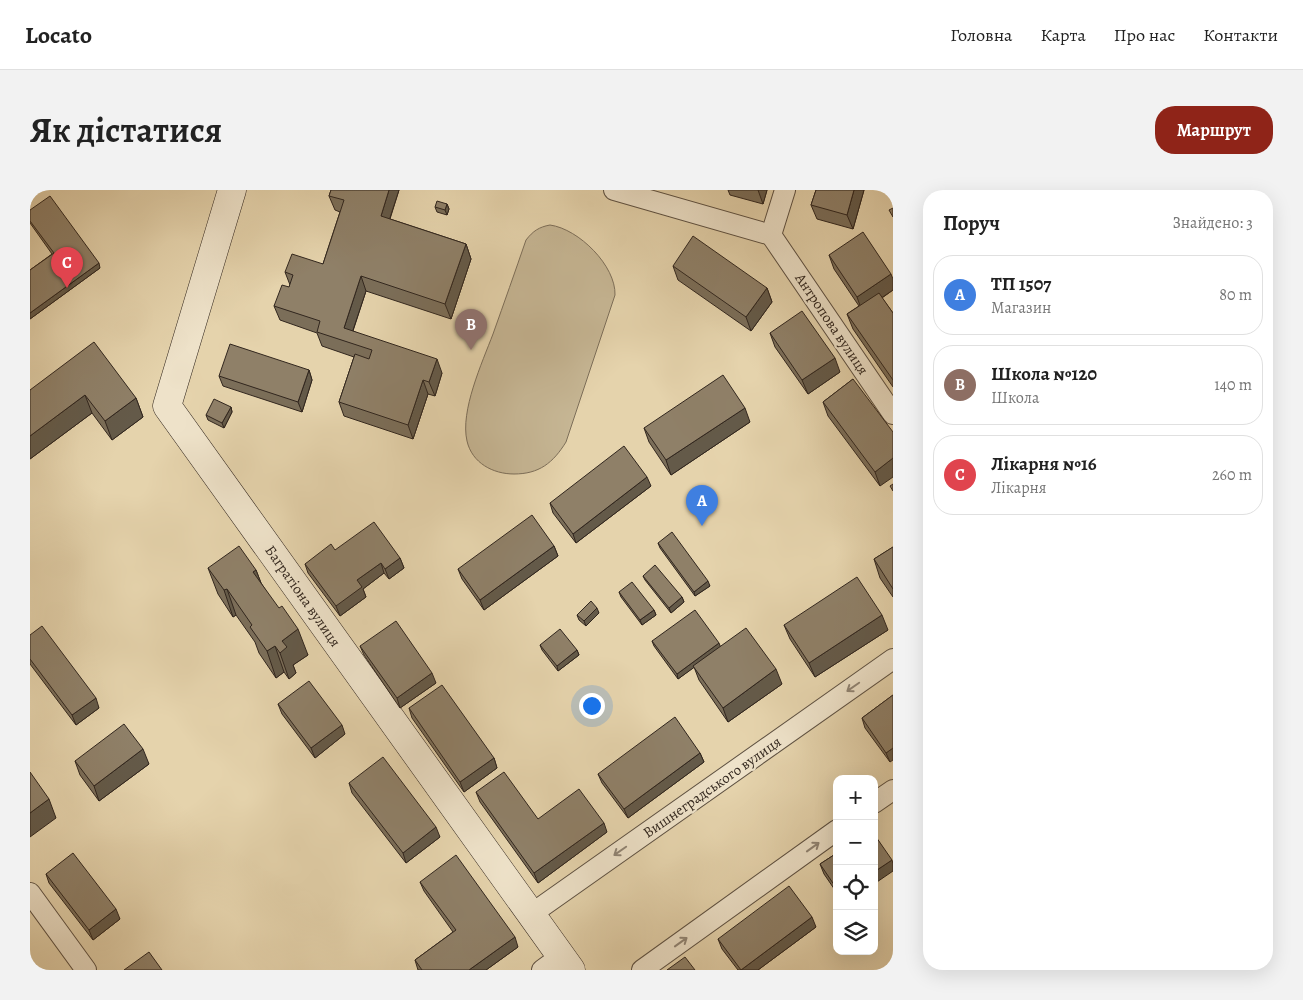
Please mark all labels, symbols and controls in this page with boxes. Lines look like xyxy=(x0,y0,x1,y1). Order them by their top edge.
text: Locato xyxy=(25,19,92,51)
text: Головна xyxy=(950,23,1012,47)
text: Карта xyxy=(1040,23,1086,47)
text: Про нас xyxy=(1114,23,1175,47)
text: Контакти xyxy=(1203,23,1278,47)
text: Як дістатися xyxy=(30,106,222,154)
button: Маршрут xyxy=(1155,106,1273,154)
text: Поруч xyxy=(943,209,1000,237)
text: Знайдено: 3 xyxy=(1172,212,1253,234)
pin: C xyxy=(51,247,83,288)
street label: Антропова вулиця xyxy=(790,269,873,379)
text: ТП 1507 xyxy=(991,271,1051,297)
text: A xyxy=(955,284,965,306)
text: 80 m xyxy=(1219,284,1252,306)
text: Магазин xyxy=(991,297,1051,319)
pin: B xyxy=(455,309,487,350)
text: Школа №120 xyxy=(991,361,1097,387)
text: B xyxy=(955,374,965,396)
text: 140 m xyxy=(1214,374,1252,396)
text: Школа xyxy=(991,387,1039,409)
text: Лікарня №16 xyxy=(991,451,1097,477)
text: C xyxy=(955,464,965,486)
text: 260 m xyxy=(1212,464,1252,486)
text: Лікарня xyxy=(991,477,1047,499)
pin: A xyxy=(686,485,718,526)
street label: Багратіона вулиця xyxy=(260,541,346,651)
one-way arrow xyxy=(846,682,860,692)
your location xyxy=(579,693,605,719)
street label: Вишнеградського вулиця xyxy=(639,732,785,842)
map controls xyxy=(833,775,878,955)
button: + xyxy=(833,775,878,820)
button: − xyxy=(833,820,878,865)
one-way arrow xyxy=(806,842,820,852)
one-way arrow xyxy=(613,846,627,856)
button: locate xyxy=(833,865,878,910)
button: layers xyxy=(833,910,878,955)
one-way arrow xyxy=(674,936,687,947)

